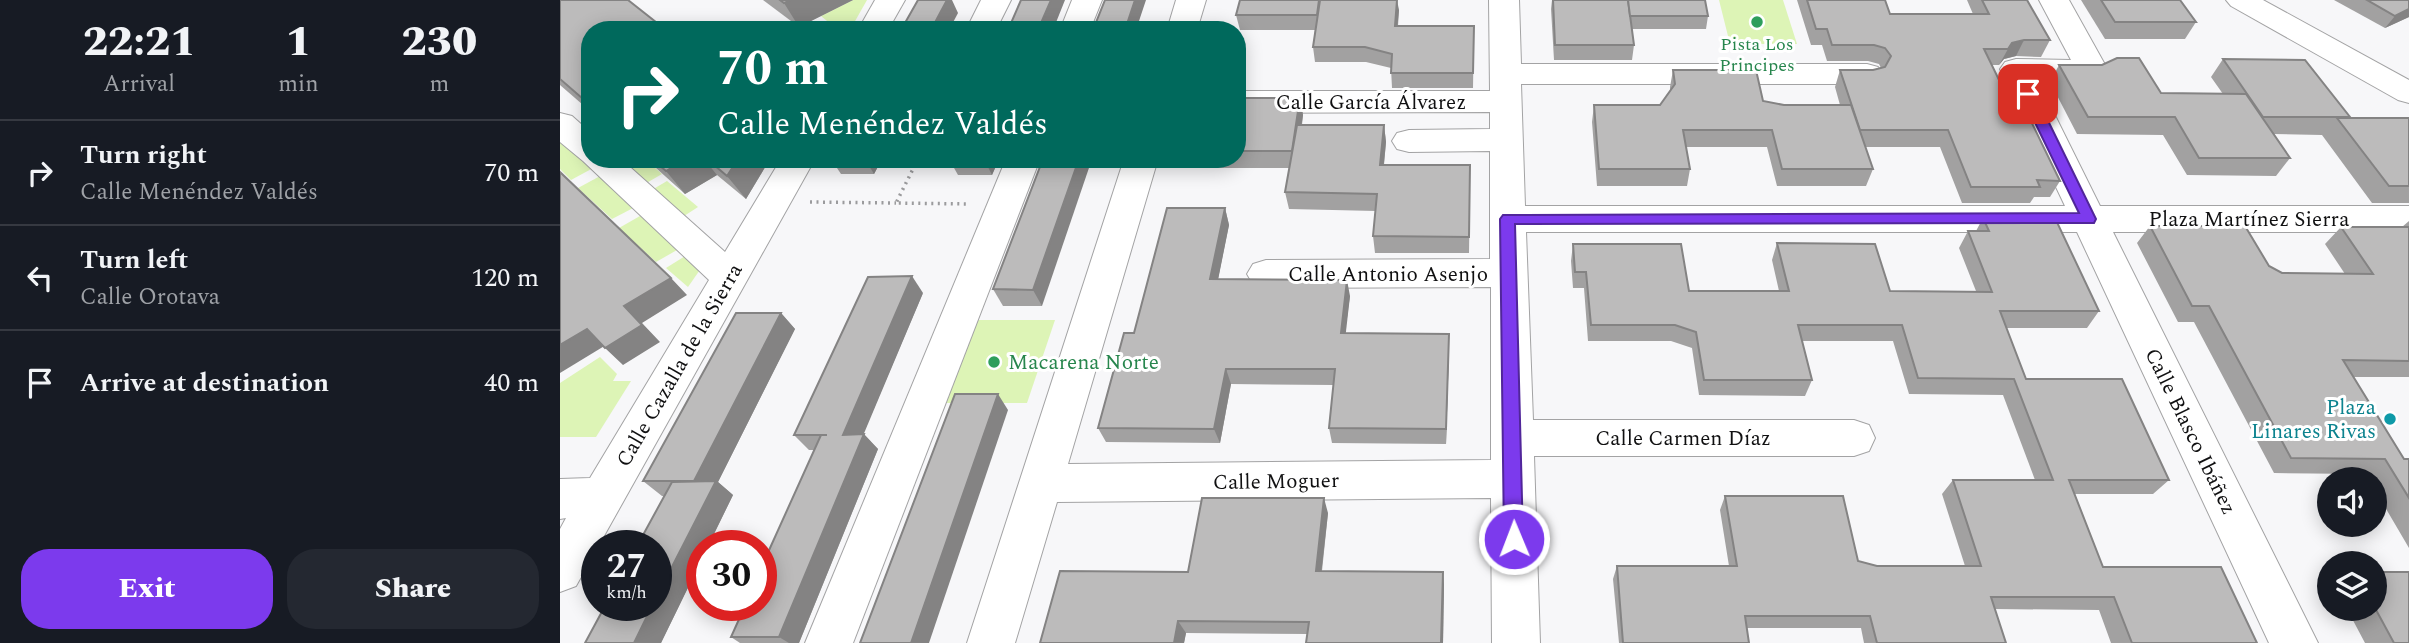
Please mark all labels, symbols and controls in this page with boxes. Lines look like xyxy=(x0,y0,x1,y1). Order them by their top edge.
text: 22:21 xyxy=(83,11,195,74)
text: 1 xyxy=(286,11,311,74)
text: 230 xyxy=(401,11,477,74)
marker: Pista Los Principes xyxy=(1749,14,1765,30)
place label: Pista Los Principes xyxy=(1719,31,1795,79)
text: 70 m xyxy=(717,32,828,107)
icon: right xyxy=(602,49,693,140)
pin xyxy=(1998,64,2058,124)
text: Arrival xyxy=(103,67,175,102)
text: min xyxy=(278,67,319,102)
text: m xyxy=(429,67,449,102)
icon: arrive xyxy=(2009,75,2047,113)
street label: Calle García Álvarez xyxy=(1276,87,1466,119)
text: Calle Menéndez Valdés xyxy=(717,100,1048,149)
text: Turn right xyxy=(80,135,207,175)
text: 70 m xyxy=(484,153,539,193)
icon: right xyxy=(21,154,59,192)
text: Calle Menéndez Valdés xyxy=(80,175,318,210)
street label: Plaza Martínez Sierra xyxy=(2149,204,2350,236)
text: Turn left xyxy=(80,240,188,280)
street label: Calle Cazalla de la Sierra xyxy=(608,257,752,473)
text: 120 m xyxy=(471,258,539,298)
icon: left xyxy=(21,259,59,297)
street label: Calle Antonio Asenjo xyxy=(1288,259,1488,291)
text: Calle Orotava xyxy=(80,280,220,315)
street label: Calle Blasco Ibáñez xyxy=(2136,343,2244,520)
place label: Macarena Norte xyxy=(1008,347,1159,379)
marker: Macarena Norte xyxy=(986,354,1002,370)
text: Arrive at destination xyxy=(80,363,329,403)
text: 40 m xyxy=(484,363,539,403)
icon: arrive xyxy=(21,364,59,402)
place label: Plaza Linares Rivas xyxy=(2251,392,2377,448)
marker: Plaza Linares Rivas xyxy=(2382,411,2398,427)
street label: Calle Carmen Díaz xyxy=(1595,423,1771,455)
street label: Calle Moguer xyxy=(1213,465,1339,499)
map controls xyxy=(2317,467,2387,621)
button: sound xyxy=(2317,467,2387,537)
position arrow xyxy=(1477,502,1551,576)
speed limit sign: 30 xyxy=(686,530,777,621)
text: 27 xyxy=(607,540,646,593)
button: Exit xyxy=(21,549,273,629)
button: Share xyxy=(287,549,539,629)
button: layers xyxy=(2317,551,2387,621)
text: km/h xyxy=(606,579,647,606)

